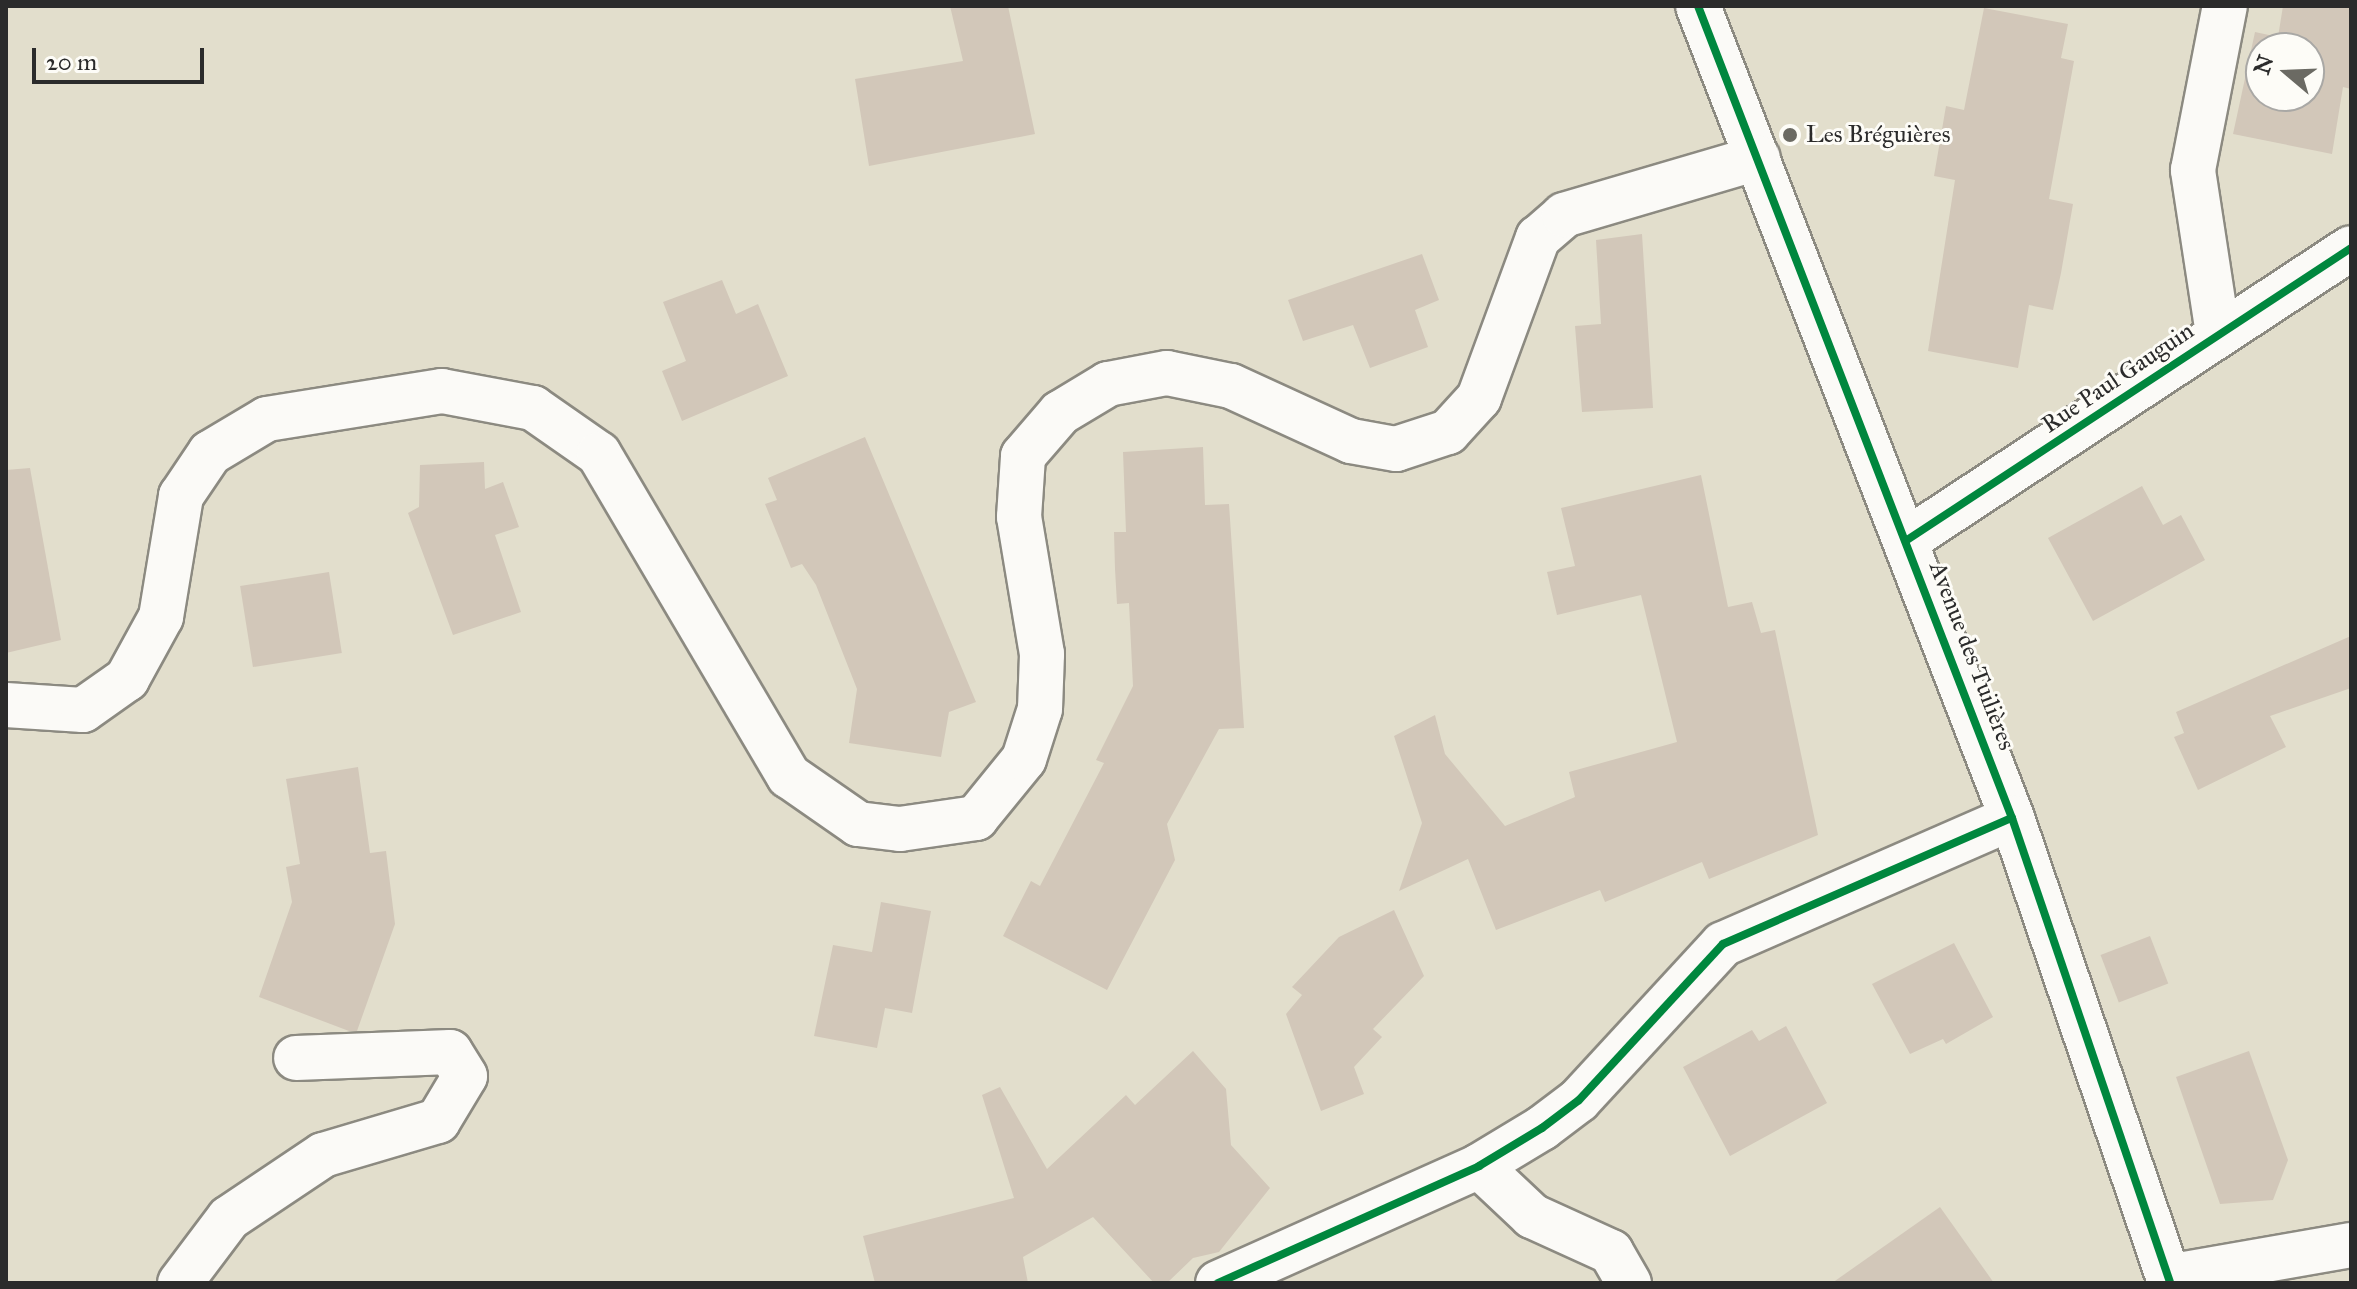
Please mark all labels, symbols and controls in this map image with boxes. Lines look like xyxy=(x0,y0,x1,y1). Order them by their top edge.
scale bar xyxy=(36,32,208,82)
north arrow xyxy=(2245,32,2325,112)
text: 20 m xyxy=(46,47,97,77)
text: N xyxy=(2248,51,2280,78)
place label: Les Bréguières xyxy=(1806,121,1951,149)
marker: Les Bréguières xyxy=(1781,126,1799,144)
street label: Rue Paul Gauguin xyxy=(2037,317,2199,439)
street label: Avenue des Tuilières xyxy=(1923,558,2021,754)

